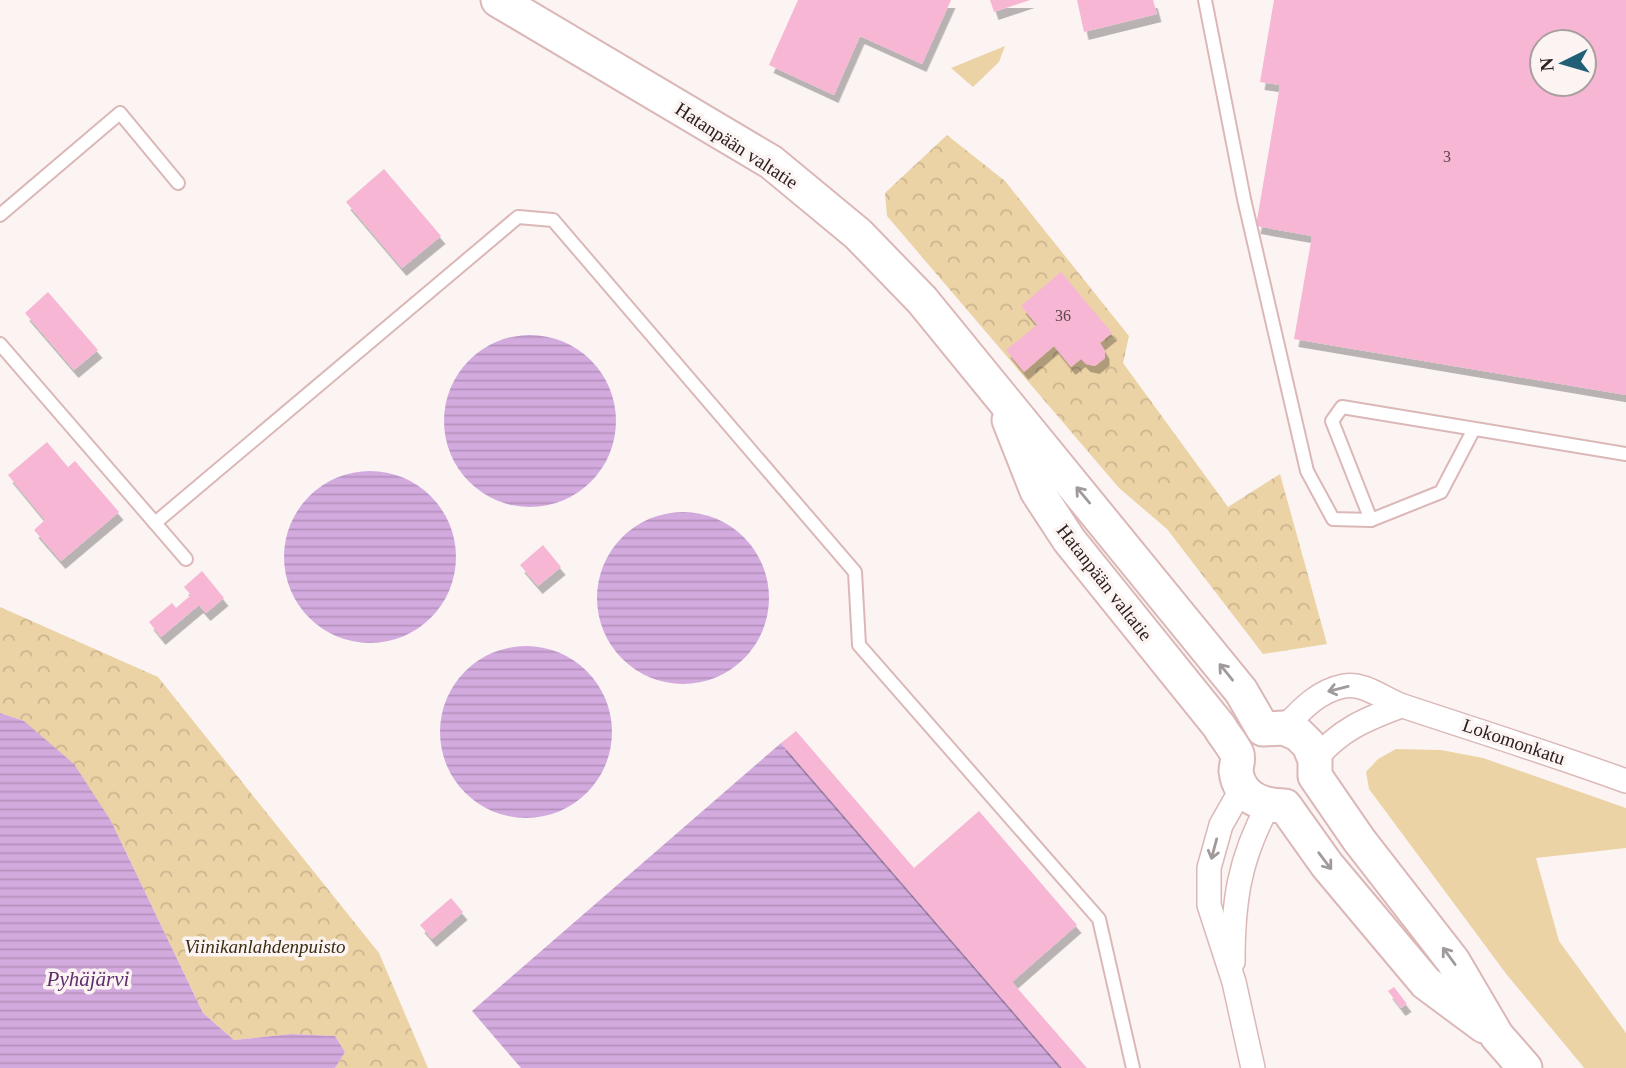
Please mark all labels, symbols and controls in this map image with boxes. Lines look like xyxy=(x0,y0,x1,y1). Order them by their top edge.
north arrow xyxy=(1528,28,1598,98)
text: N xyxy=(1535,56,1558,72)
street label: Hatanpään valtatie xyxy=(672,98,802,193)
house number: 3 xyxy=(1443,148,1451,165)
house number: 36 xyxy=(1055,307,1071,324)
one-way arrow xyxy=(1075,487,1091,505)
street label: Hatanpään valtatie xyxy=(1053,520,1157,645)
one-way arrow xyxy=(1218,664,1234,682)
one-way arrow xyxy=(1327,683,1349,696)
street label: Lokomonkatu xyxy=(1460,714,1568,769)
one-way arrow xyxy=(1207,838,1220,860)
one-way arrow xyxy=(1317,852,1332,870)
park label: Viinikanlahdenpuisto xyxy=(184,936,346,957)
one-way arrow xyxy=(1442,947,1457,966)
water label: Pyhäjärvi xyxy=(46,967,130,991)

